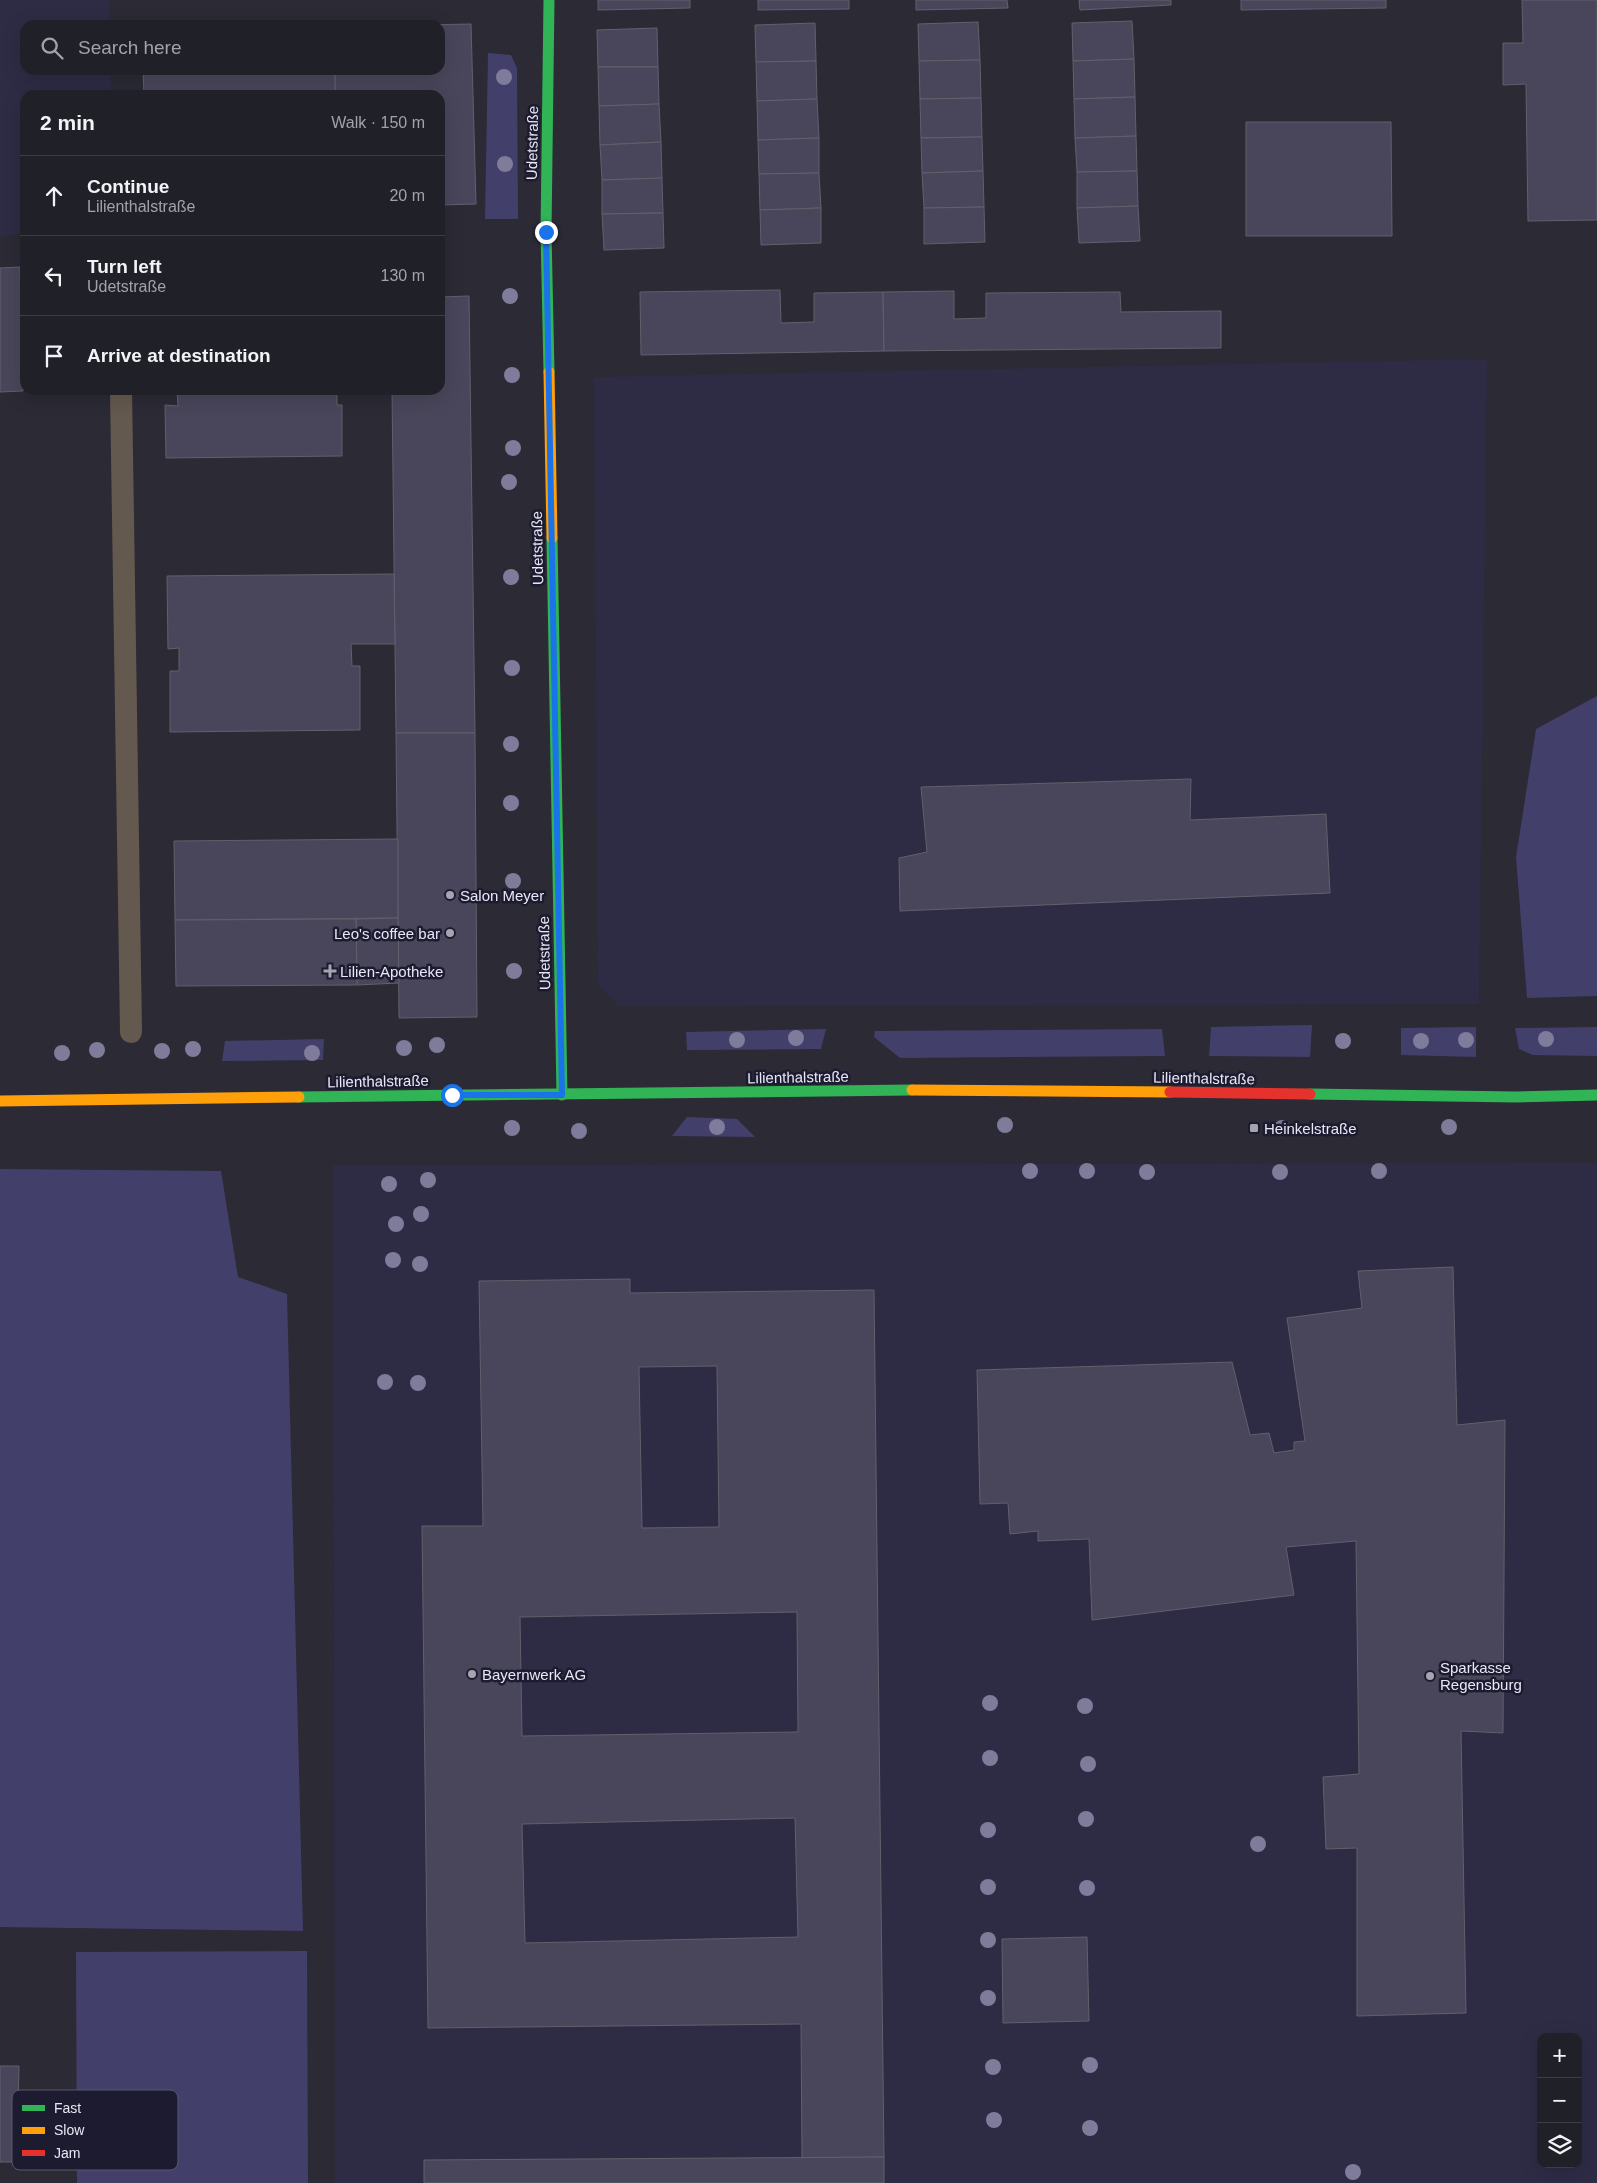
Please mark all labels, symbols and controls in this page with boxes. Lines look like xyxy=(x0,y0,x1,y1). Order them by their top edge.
search box xyxy=(20,20,445,75)
icon: search xyxy=(38,34,66,62)
text: Search here xyxy=(78,37,182,58)
street label: Udetstraße xyxy=(523,106,541,180)
text: 2 min xyxy=(40,111,95,134)
text: Walk · 150 m xyxy=(331,114,425,131)
text: Continue xyxy=(87,176,169,197)
icon: ahead xyxy=(40,182,68,210)
text: 20 m xyxy=(389,187,425,204)
text: Lilienthalstraße xyxy=(87,198,196,215)
route end xyxy=(535,221,558,244)
text: Turn left xyxy=(87,256,162,277)
icon: left xyxy=(40,262,68,290)
text: 130 m xyxy=(381,267,425,284)
text: Udetstraße xyxy=(87,278,166,295)
icon: arrive xyxy=(40,342,68,370)
text: Arrive at destination xyxy=(87,345,271,366)
street label: Udetstraße xyxy=(528,511,546,585)
place label: Salon Meyer xyxy=(460,887,544,904)
marker: Salon Meyer xyxy=(444,889,456,901)
street label: Udetstraße xyxy=(535,916,553,990)
place label: Leo's coffee bar xyxy=(334,925,440,942)
marker: Leo's coffee bar xyxy=(444,927,456,939)
place label: Lilien-Apotheke xyxy=(340,963,443,980)
marker: Lilien-Apotheke xyxy=(324,965,336,977)
street label: Lilienthalstraße xyxy=(747,1068,849,1086)
street label: Lilienthalstraße xyxy=(1153,1069,1255,1087)
street label: Lilienthalstraße xyxy=(327,1072,429,1090)
route start xyxy=(441,1084,464,1107)
place label: Heinkelstraße xyxy=(1264,1120,1357,1137)
marker: Heinkelstraße xyxy=(1248,1122,1260,1134)
place label: Sparkasse Regensburg xyxy=(1440,1659,1522,1693)
place label: Bayernwerk AG xyxy=(482,1666,586,1683)
marker: Bayernwerk AG xyxy=(466,1668,478,1680)
marker: Sparkasse Regensburg xyxy=(1424,1670,1436,1682)
map controls xyxy=(1537,2033,1582,2168)
button: + xyxy=(1537,2033,1582,2078)
button: − xyxy=(1537,2078,1582,2123)
legend xyxy=(12,2090,178,2170)
text: Fast xyxy=(54,2100,81,2116)
text: Slow xyxy=(54,2122,85,2138)
button: layers xyxy=(1537,2123,1582,2168)
text: Jam xyxy=(54,2145,80,2161)

